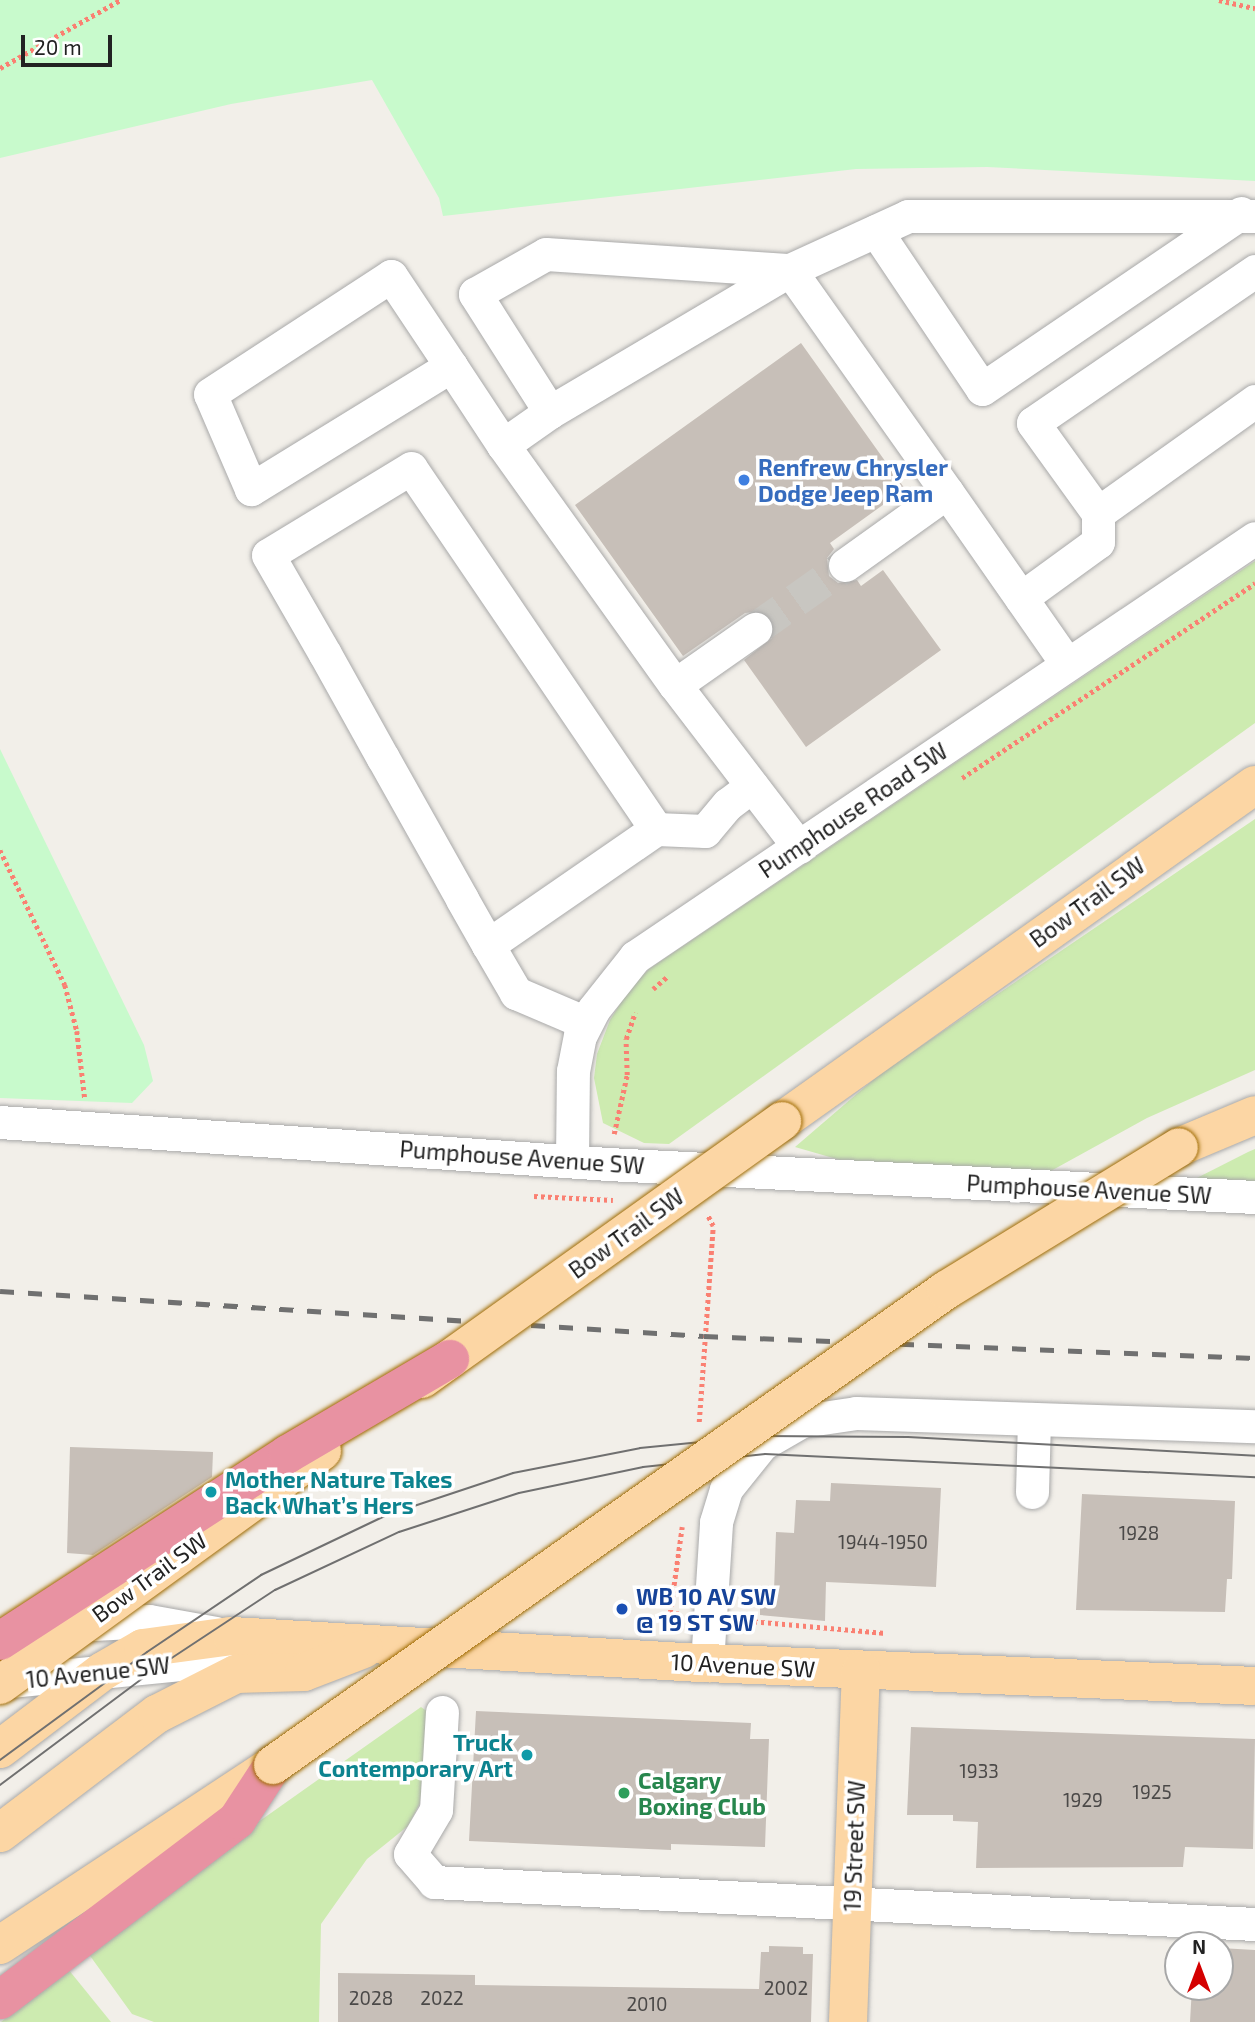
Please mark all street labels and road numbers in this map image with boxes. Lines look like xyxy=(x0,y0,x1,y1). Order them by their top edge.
street label: Pumphouse Road SW xyxy=(753,737,953,883)
street label: Bow Trail SW xyxy=(1024,851,1150,953)
street label: Pumphouse Avenue SW xyxy=(398,1135,646,1179)
street label: Pumphouse Avenue SW xyxy=(966,1169,1212,1209)
street label: Bow Trail SW xyxy=(563,1182,689,1284)
street label: Bow Trail SW xyxy=(86,1526,212,1628)
street label: 10 Avenue SW xyxy=(670,1647,816,1683)
street label: 10 Avenue SW xyxy=(24,1651,172,1693)
street label: 19 Street SW xyxy=(838,1780,870,1912)

